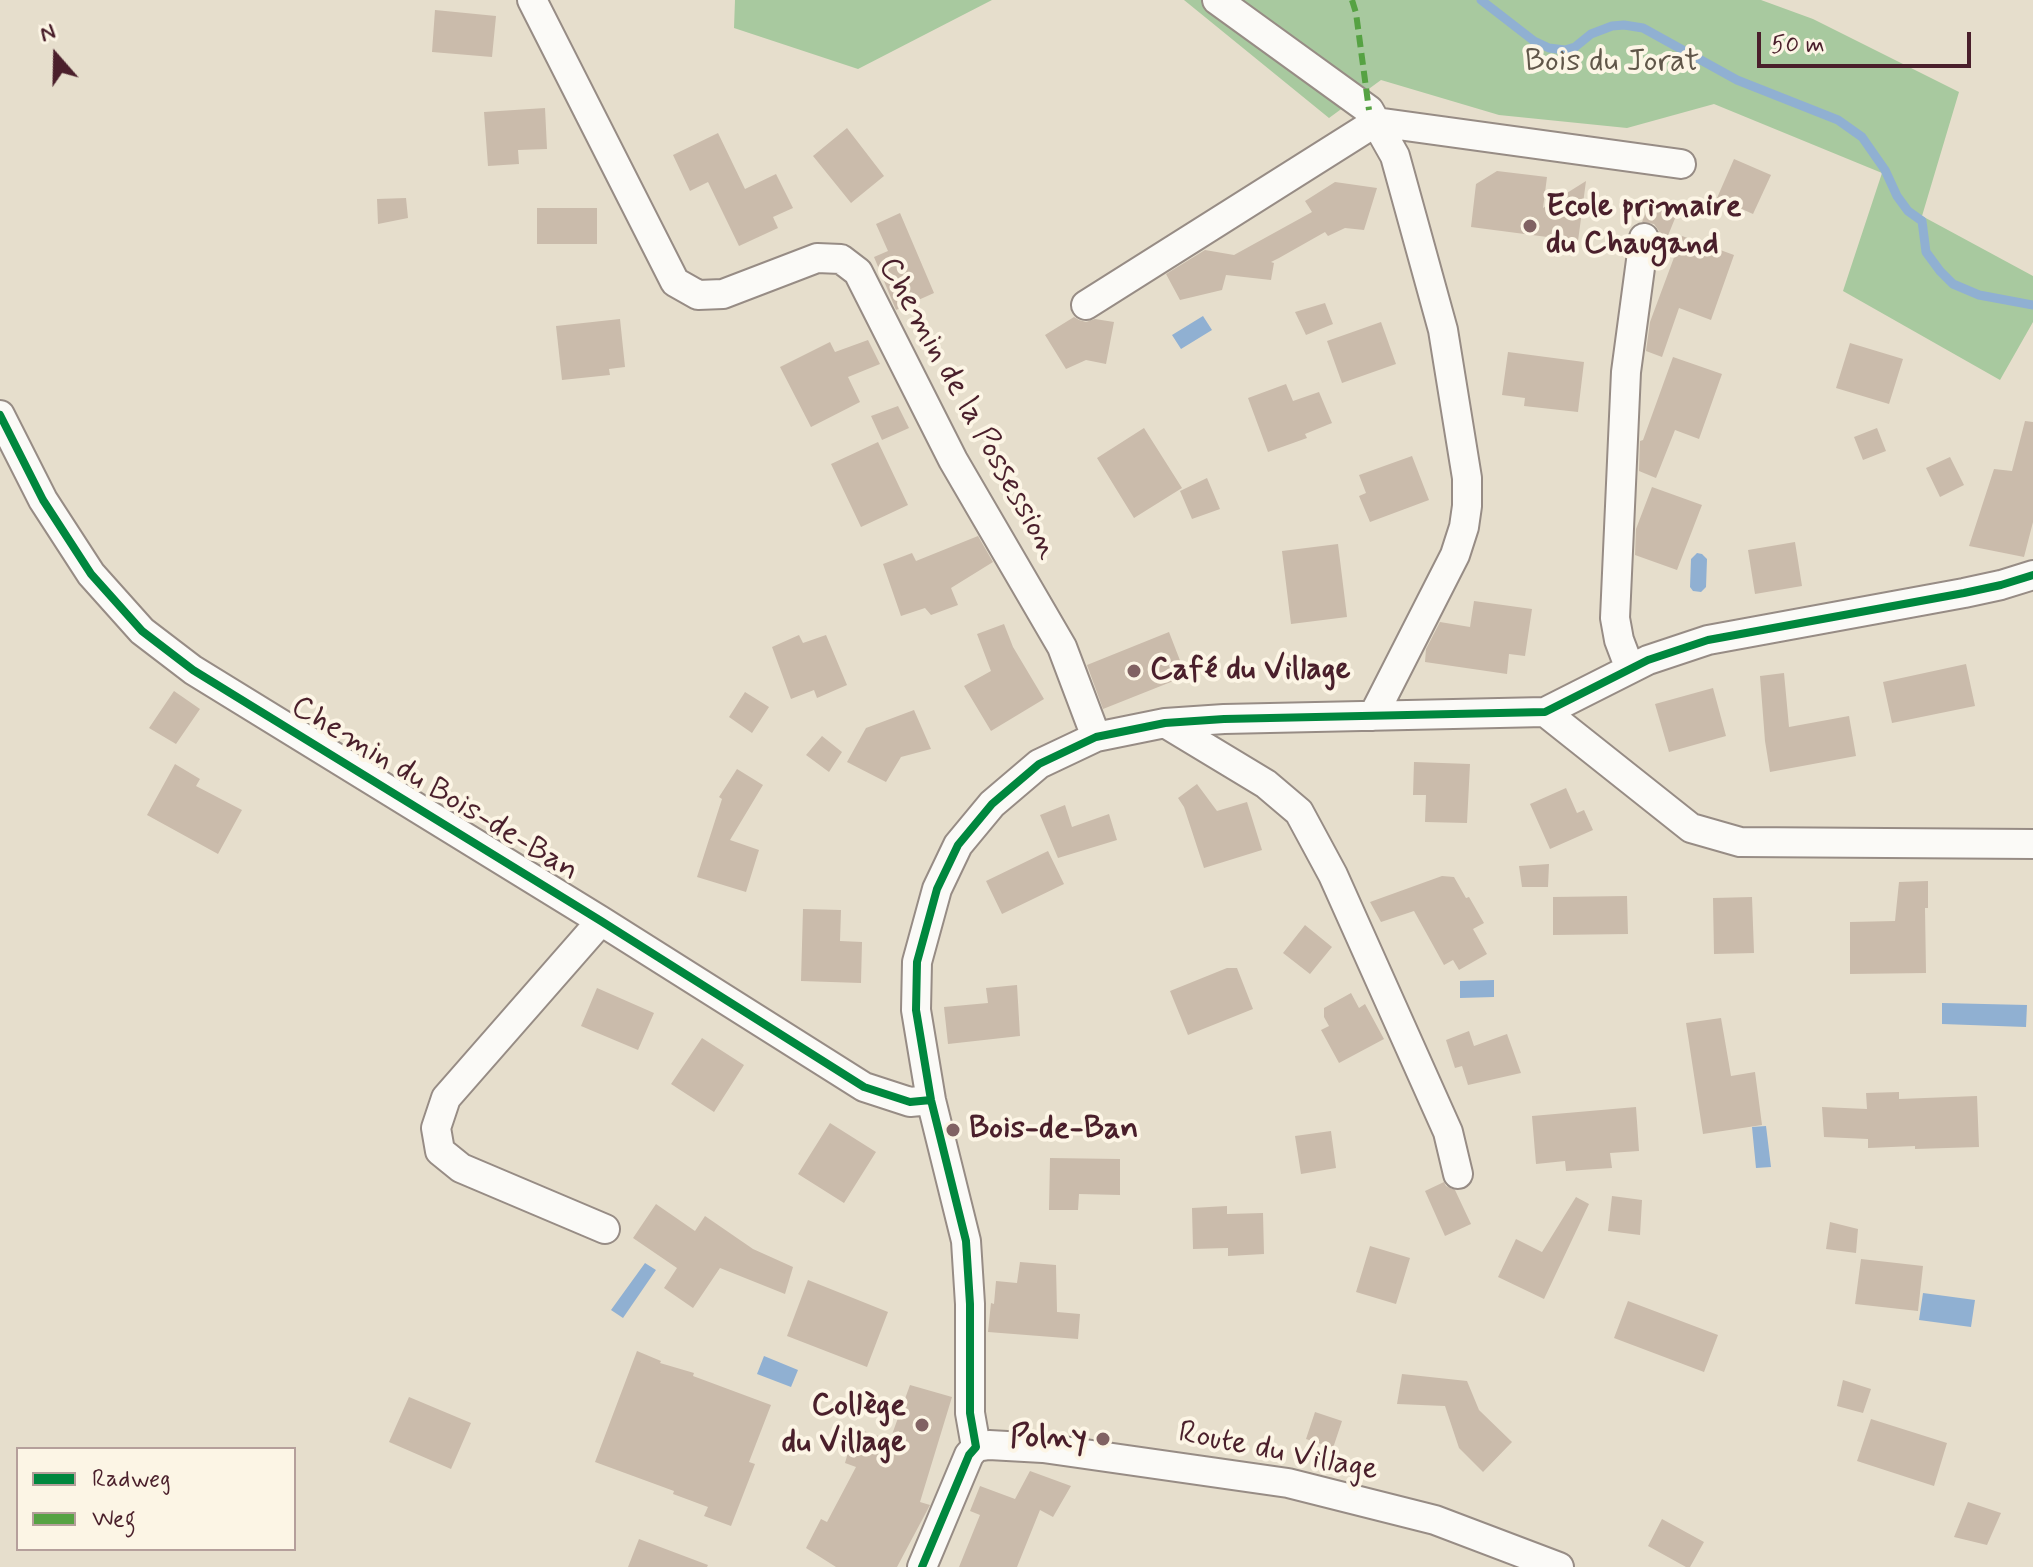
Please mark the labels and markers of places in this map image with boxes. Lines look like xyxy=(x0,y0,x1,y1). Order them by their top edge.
place label: Ecole primaire du Chaugand xyxy=(1546,189,1741,264)
marker: Ecole primaire du Chaugand xyxy=(1521,217,1539,235)
place label: Café du Village xyxy=(1150,652,1351,690)
marker: Café du Village xyxy=(1125,662,1143,680)
place label: Bois-de-Ban xyxy=(969,1111,1138,1149)
marker: Bois-de-Ban xyxy=(944,1121,962,1139)
place label: Collège du Village xyxy=(781,1388,906,1463)
marker: Collège du Village xyxy=(913,1416,931,1434)
place label: Polny xyxy=(1010,1420,1087,1458)
marker: Polny xyxy=(1094,1430,1112,1448)

